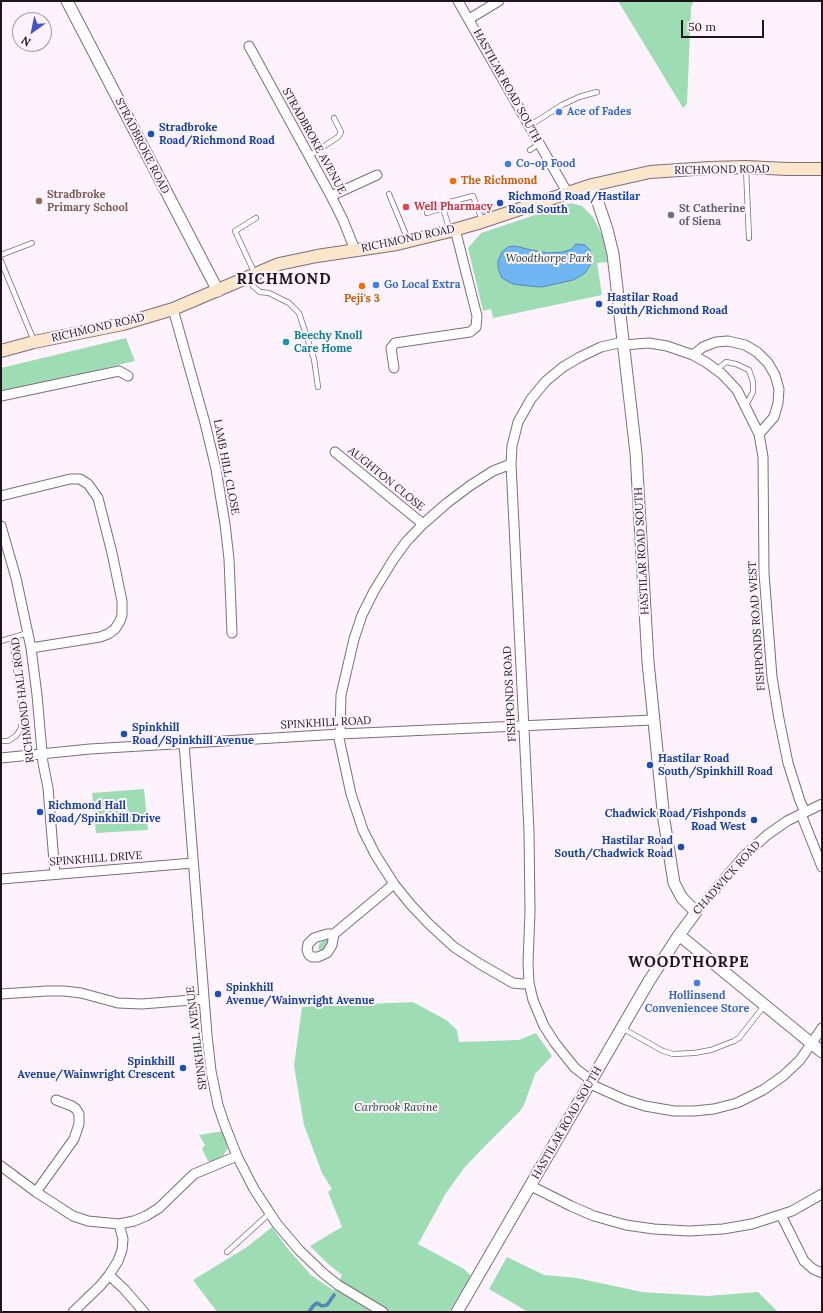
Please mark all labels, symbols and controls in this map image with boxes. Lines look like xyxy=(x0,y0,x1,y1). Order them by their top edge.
north arrow xyxy=(12,12,52,52)
scale bar xyxy=(683,12,766,38)
text: 50 m xyxy=(688,19,716,34)
street label: HASTILAR ROAD SOUTH xyxy=(470,27,544,145)
text: N xyxy=(19,33,33,49)
street label: STRADBROKE AVENUE xyxy=(279,86,349,196)
street label: STRADBROKE ROAD xyxy=(112,96,172,196)
place label: Ace of Fades xyxy=(567,105,631,119)
marker: Ace of Fades xyxy=(554,107,564,117)
place label: Stradbroke Road/Richmond Road xyxy=(159,121,275,147)
marker: Stradbroke Road/Richmond Road xyxy=(146,129,156,139)
place label: Co-op Food xyxy=(516,157,576,171)
marker: Co-op Food xyxy=(503,159,513,169)
street label: RICHMOND ROAD xyxy=(674,163,770,177)
place label: The Richmond xyxy=(461,174,537,188)
marker: The Richmond xyxy=(448,176,458,186)
place label: Stradbroke Primary School xyxy=(47,188,128,214)
place label: Richmond Road/Hastilar Road South xyxy=(508,190,640,216)
marker: Stradbroke Primary School xyxy=(34,196,44,206)
marker: Richmond Road/Hastilar Road South xyxy=(495,198,505,208)
place label: Well Pharmacy xyxy=(414,200,493,214)
marker: Well Pharmacy xyxy=(401,202,411,212)
place label: St Catherine of Siena xyxy=(679,202,745,228)
marker: St Catherine of Siena xyxy=(666,210,676,220)
street label: RICHMOND ROAD xyxy=(360,223,456,255)
park label: Woodthorpe Park xyxy=(506,252,592,266)
district label: RICHMOND xyxy=(236,271,332,289)
place label: Go Local Extra xyxy=(384,278,460,292)
marker: Go Local Extra xyxy=(371,280,381,290)
marker: Peji's 3 xyxy=(357,281,367,291)
place label: Hastilar Road South/Richmond Road xyxy=(607,291,728,317)
place label: Peji's 3 xyxy=(344,292,380,306)
marker: Hastilar Road South/Richmond Road xyxy=(594,299,604,309)
street label: RICHMOND ROAD xyxy=(50,311,146,345)
place label: Beechy Knoll Care Home xyxy=(294,329,362,355)
marker: Beechy Knoll Care Home xyxy=(281,337,291,347)
street label: LAMB HILL CLOSE xyxy=(210,418,242,516)
street label: AUGHTON CLOSE xyxy=(345,444,427,514)
street label: HASTILAR ROAD SOUTH xyxy=(632,487,652,615)
street label: FISHPONDS ROAD WEST xyxy=(746,561,768,691)
street label: RICHMOND HALL ROAD xyxy=(9,636,37,764)
street label: FISHPONDS ROAD xyxy=(501,646,519,742)
street label: SPINKHILL ROAD xyxy=(280,714,372,732)
place label: Spinkhill Road/Spinkhill Avenue xyxy=(132,721,254,747)
marker: Spinkhill Road/Spinkhill Avenue xyxy=(119,729,129,739)
place label: Hastilar Road South/Spinkhill Road xyxy=(658,752,773,778)
marker: Hastilar Road South/Spinkhill Road xyxy=(645,760,655,770)
place label: Richmond Hall Road/Spinkhill Drive xyxy=(48,799,161,825)
marker: Richmond Hall Road/Spinkhill Drive xyxy=(35,807,45,817)
place label: Chadwick Road/Fishponds Road West xyxy=(605,807,746,833)
marker: Chadwick Road/Fishponds Road West xyxy=(749,815,759,825)
place label: Hastilar Road South/Chadwick Road xyxy=(555,834,673,860)
street label: CHADWICK ROAD xyxy=(691,839,763,917)
marker: Hastilar Road South/Chadwick Road xyxy=(676,842,686,852)
street label: SPINKHILL DRIVE xyxy=(49,849,143,869)
district label: WOODTHORPE xyxy=(628,954,750,972)
marker: Hollinsend Conveniencee Store xyxy=(692,978,702,988)
place label: Spinkhill Avenue/Wainwright Avenue xyxy=(226,981,374,1007)
street label: SPINKHILL AVENUE xyxy=(184,985,210,1091)
marker: Spinkhill Avenue/Wainwright Avenue xyxy=(213,989,223,999)
place label: Hollinsend Conveniencee Store xyxy=(645,989,749,1015)
place label: Spinkhill Avenue/Wainwright Crescent xyxy=(18,1055,175,1081)
marker: Spinkhill Avenue/Wainwright Crescent xyxy=(178,1063,188,1073)
street label: HASTILAR ROAD SOUTH xyxy=(529,1064,605,1182)
park label: Carbrook Ravine xyxy=(354,1101,438,1115)

